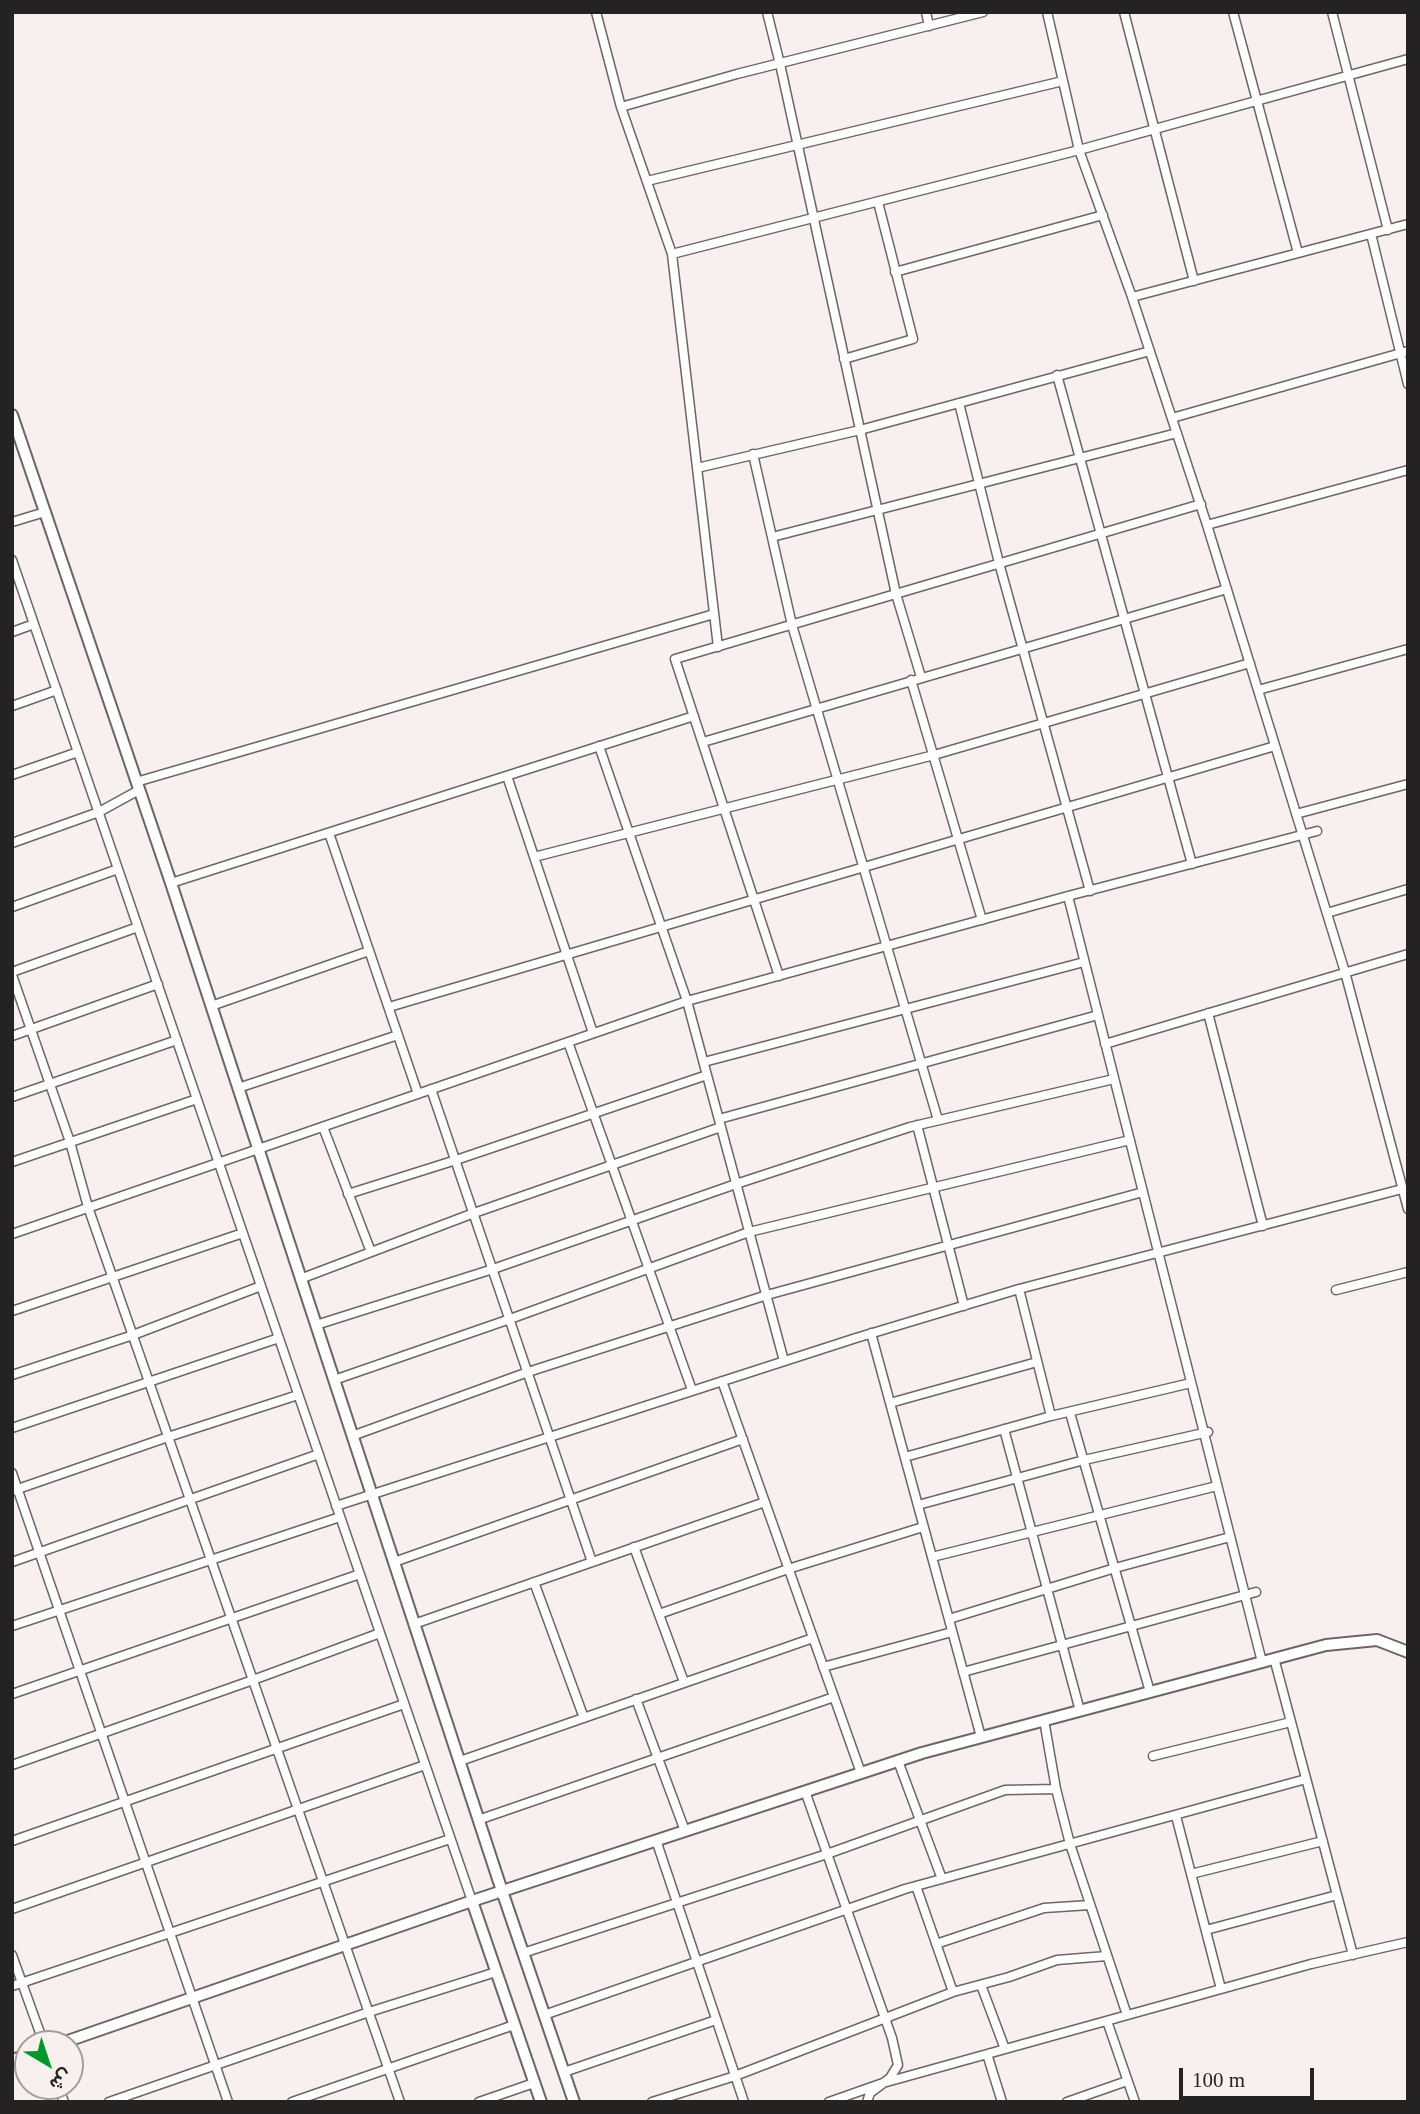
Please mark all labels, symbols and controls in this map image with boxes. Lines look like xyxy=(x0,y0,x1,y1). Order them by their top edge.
north arrow xyxy=(14,2030,84,2100)
scale bar xyxy=(1182,2054,1317,2098)
text: ش xyxy=(46,2065,77,2096)
text: 100 m xyxy=(1192,2068,1245,2092)

